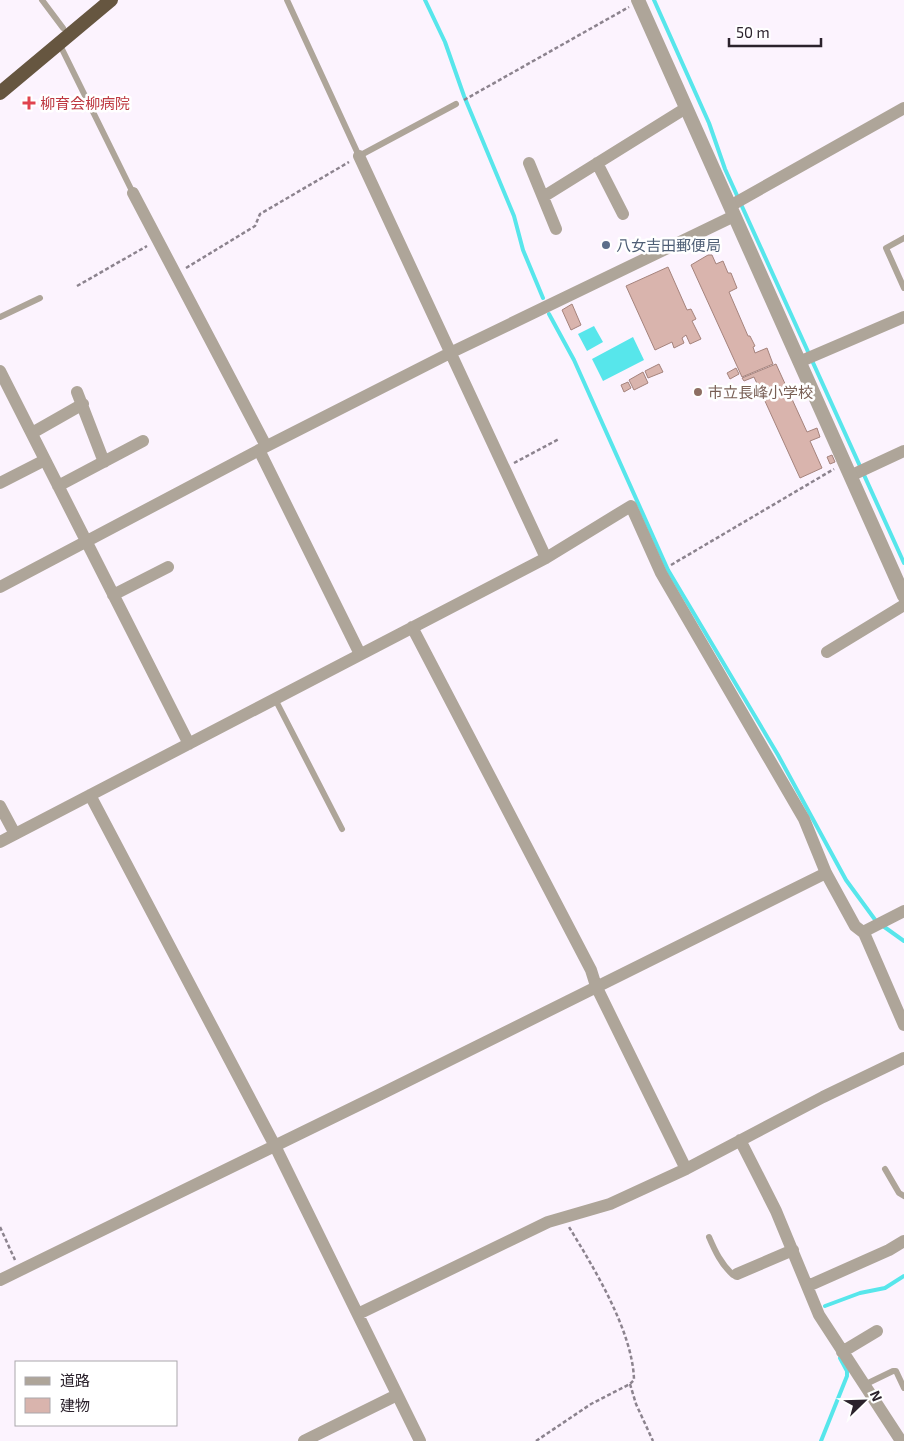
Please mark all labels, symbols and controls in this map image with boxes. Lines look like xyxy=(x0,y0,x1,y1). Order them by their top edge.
scale bar xyxy=(729,15,822,47)
text: 50 m xyxy=(736,23,770,41)
place label: 柳育会柳病院 xyxy=(40,94,130,112)
marker: 柳育会柳病院 xyxy=(22,96,36,110)
place label: 八女吉田郵便局 xyxy=(616,236,721,254)
marker: 八女吉田郵便局 xyxy=(600,239,612,251)
place label: 市立長峰小学校 xyxy=(708,383,813,401)
marker: 市立長峰小学校 xyxy=(692,386,704,398)
legend xyxy=(15,1361,178,1426)
text: 道路 xyxy=(60,1371,90,1389)
north arrow xyxy=(839,1376,889,1426)
text: N xyxy=(867,1388,886,1404)
text: 建物 xyxy=(60,1396,90,1414)

